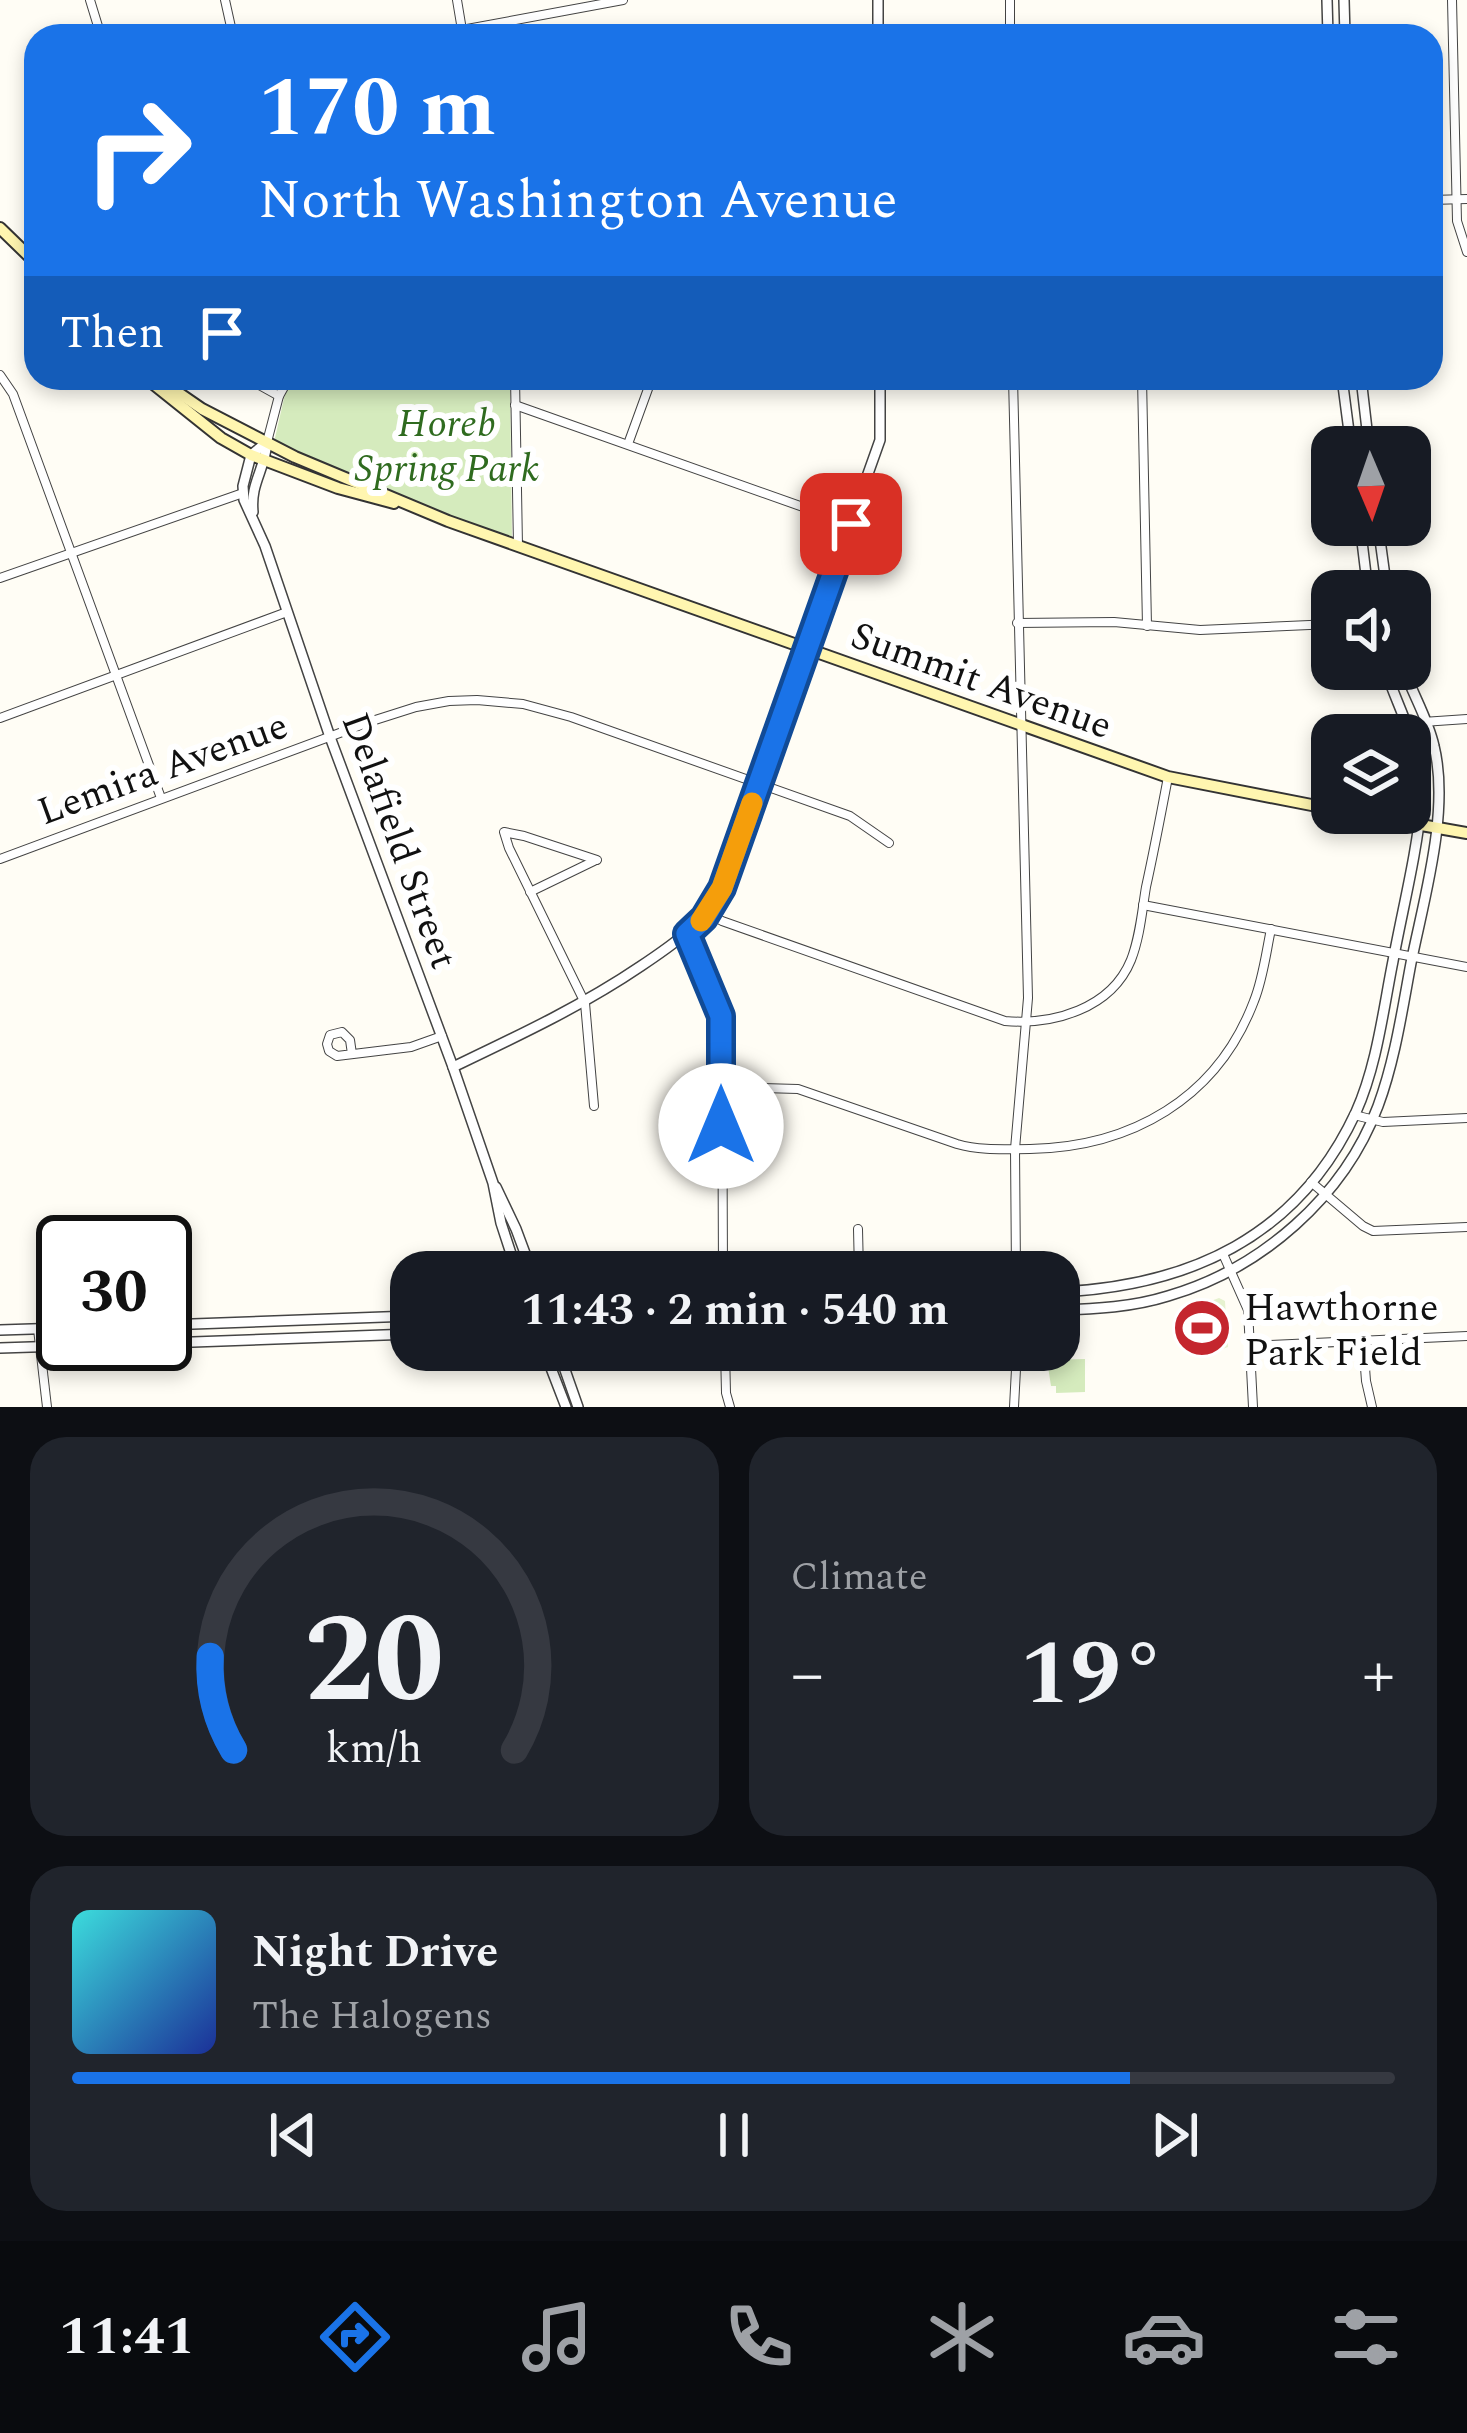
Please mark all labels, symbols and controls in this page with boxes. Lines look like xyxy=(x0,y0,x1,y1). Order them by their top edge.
text: 170 m xyxy=(258,45,496,173)
icon: right xyxy=(60,72,216,228)
text: North Washington Avenue xyxy=(258,160,898,242)
text: Then xyxy=(60,299,165,368)
icon: arrive xyxy=(189,300,255,366)
park label: Horeb Spring Park xyxy=(355,395,539,499)
north arrow xyxy=(1311,426,1431,546)
map controls xyxy=(1311,426,1431,834)
pin xyxy=(800,473,902,575)
icon: arrive xyxy=(818,491,884,557)
button: sound xyxy=(1311,570,1431,690)
street label: Summit Avenue xyxy=(842,607,1120,756)
street label: Lemira Avenue xyxy=(29,697,296,842)
street label: Delafield Street xyxy=(325,704,472,977)
button: layers xyxy=(1311,714,1431,834)
position arrow xyxy=(658,1063,784,1189)
speed limit sign: 30 xyxy=(36,1215,192,1371)
text: 11:43 · 2 min · 540 m xyxy=(521,1276,949,1345)
place label: Hawthorne Park Field xyxy=(1244,1279,1439,1383)
sports icon: Hawthorne Park Field xyxy=(1171,1297,1233,1359)
text: Climate xyxy=(791,1548,928,1607)
text: 20 xyxy=(304,1567,444,1757)
text: 19° xyxy=(1020,1607,1166,1744)
text: − xyxy=(791,1625,824,1726)
text: + xyxy=(1362,1625,1395,1726)
text: km/h xyxy=(326,1716,423,1781)
text: Night Drive xyxy=(252,1918,498,1987)
text: The Halogens xyxy=(252,1987,492,2046)
icon: previous xyxy=(260,2102,326,2168)
icon: pause xyxy=(701,2102,767,2168)
icon: next xyxy=(1142,2102,1208,2168)
icon: directions xyxy=(313,2295,397,2379)
icon: music xyxy=(515,2295,599,2379)
icon: phone xyxy=(717,2295,801,2379)
icon: climate xyxy=(920,2295,1004,2379)
icon: car xyxy=(1122,2295,1206,2379)
icon: filters xyxy=(1324,2295,1408,2379)
text: 11:41 xyxy=(59,2296,195,2378)

